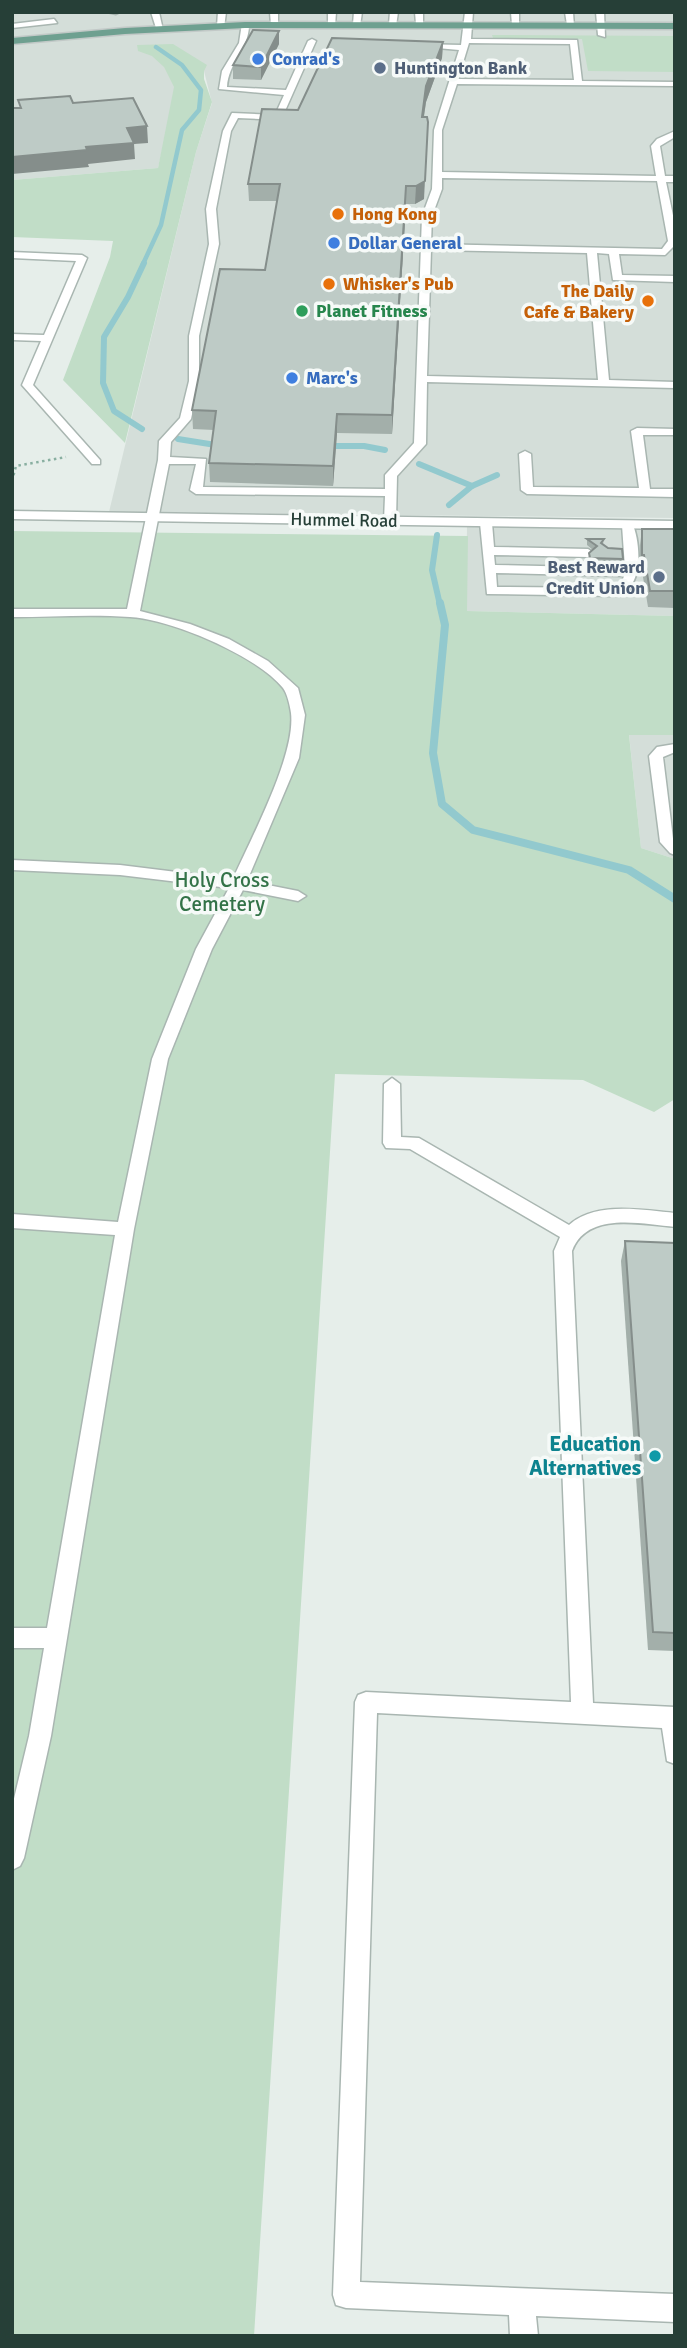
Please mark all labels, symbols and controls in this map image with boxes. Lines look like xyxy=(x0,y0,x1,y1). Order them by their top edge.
place label: Conrad's xyxy=(272,48,340,70)
marker: Conrad's xyxy=(250,51,266,67)
place label: Huntington Bank xyxy=(394,57,528,79)
marker: Huntington Bank xyxy=(372,60,388,76)
place label: Hong Kong xyxy=(352,203,437,225)
marker: Hong Kong xyxy=(330,206,346,222)
place label: Dollar General xyxy=(348,232,463,254)
marker: Dollar General xyxy=(326,235,342,251)
place label: Whisker's Pub xyxy=(343,273,454,295)
marker: Whisker's Pub xyxy=(321,276,337,292)
place label: The Daily Cafe & Bakery xyxy=(524,280,634,323)
marker: The Daily Cafe & Bakery xyxy=(640,293,656,309)
place label: Planet Fitness xyxy=(316,300,427,322)
marker: Planet Fitness xyxy=(294,303,310,319)
place label: Marc's xyxy=(306,367,358,389)
marker: Marc's xyxy=(284,370,300,386)
street label: Hummel Road xyxy=(290,508,398,532)
place label: Best Reward Credit Union xyxy=(546,556,645,599)
marker: Best Reward Credit Union xyxy=(651,569,667,585)
park label: Holy Cross Cemetery xyxy=(175,867,269,917)
place label: Education Alternatives xyxy=(529,1431,641,1481)
marker: Education Alternatives xyxy=(647,1448,663,1464)

